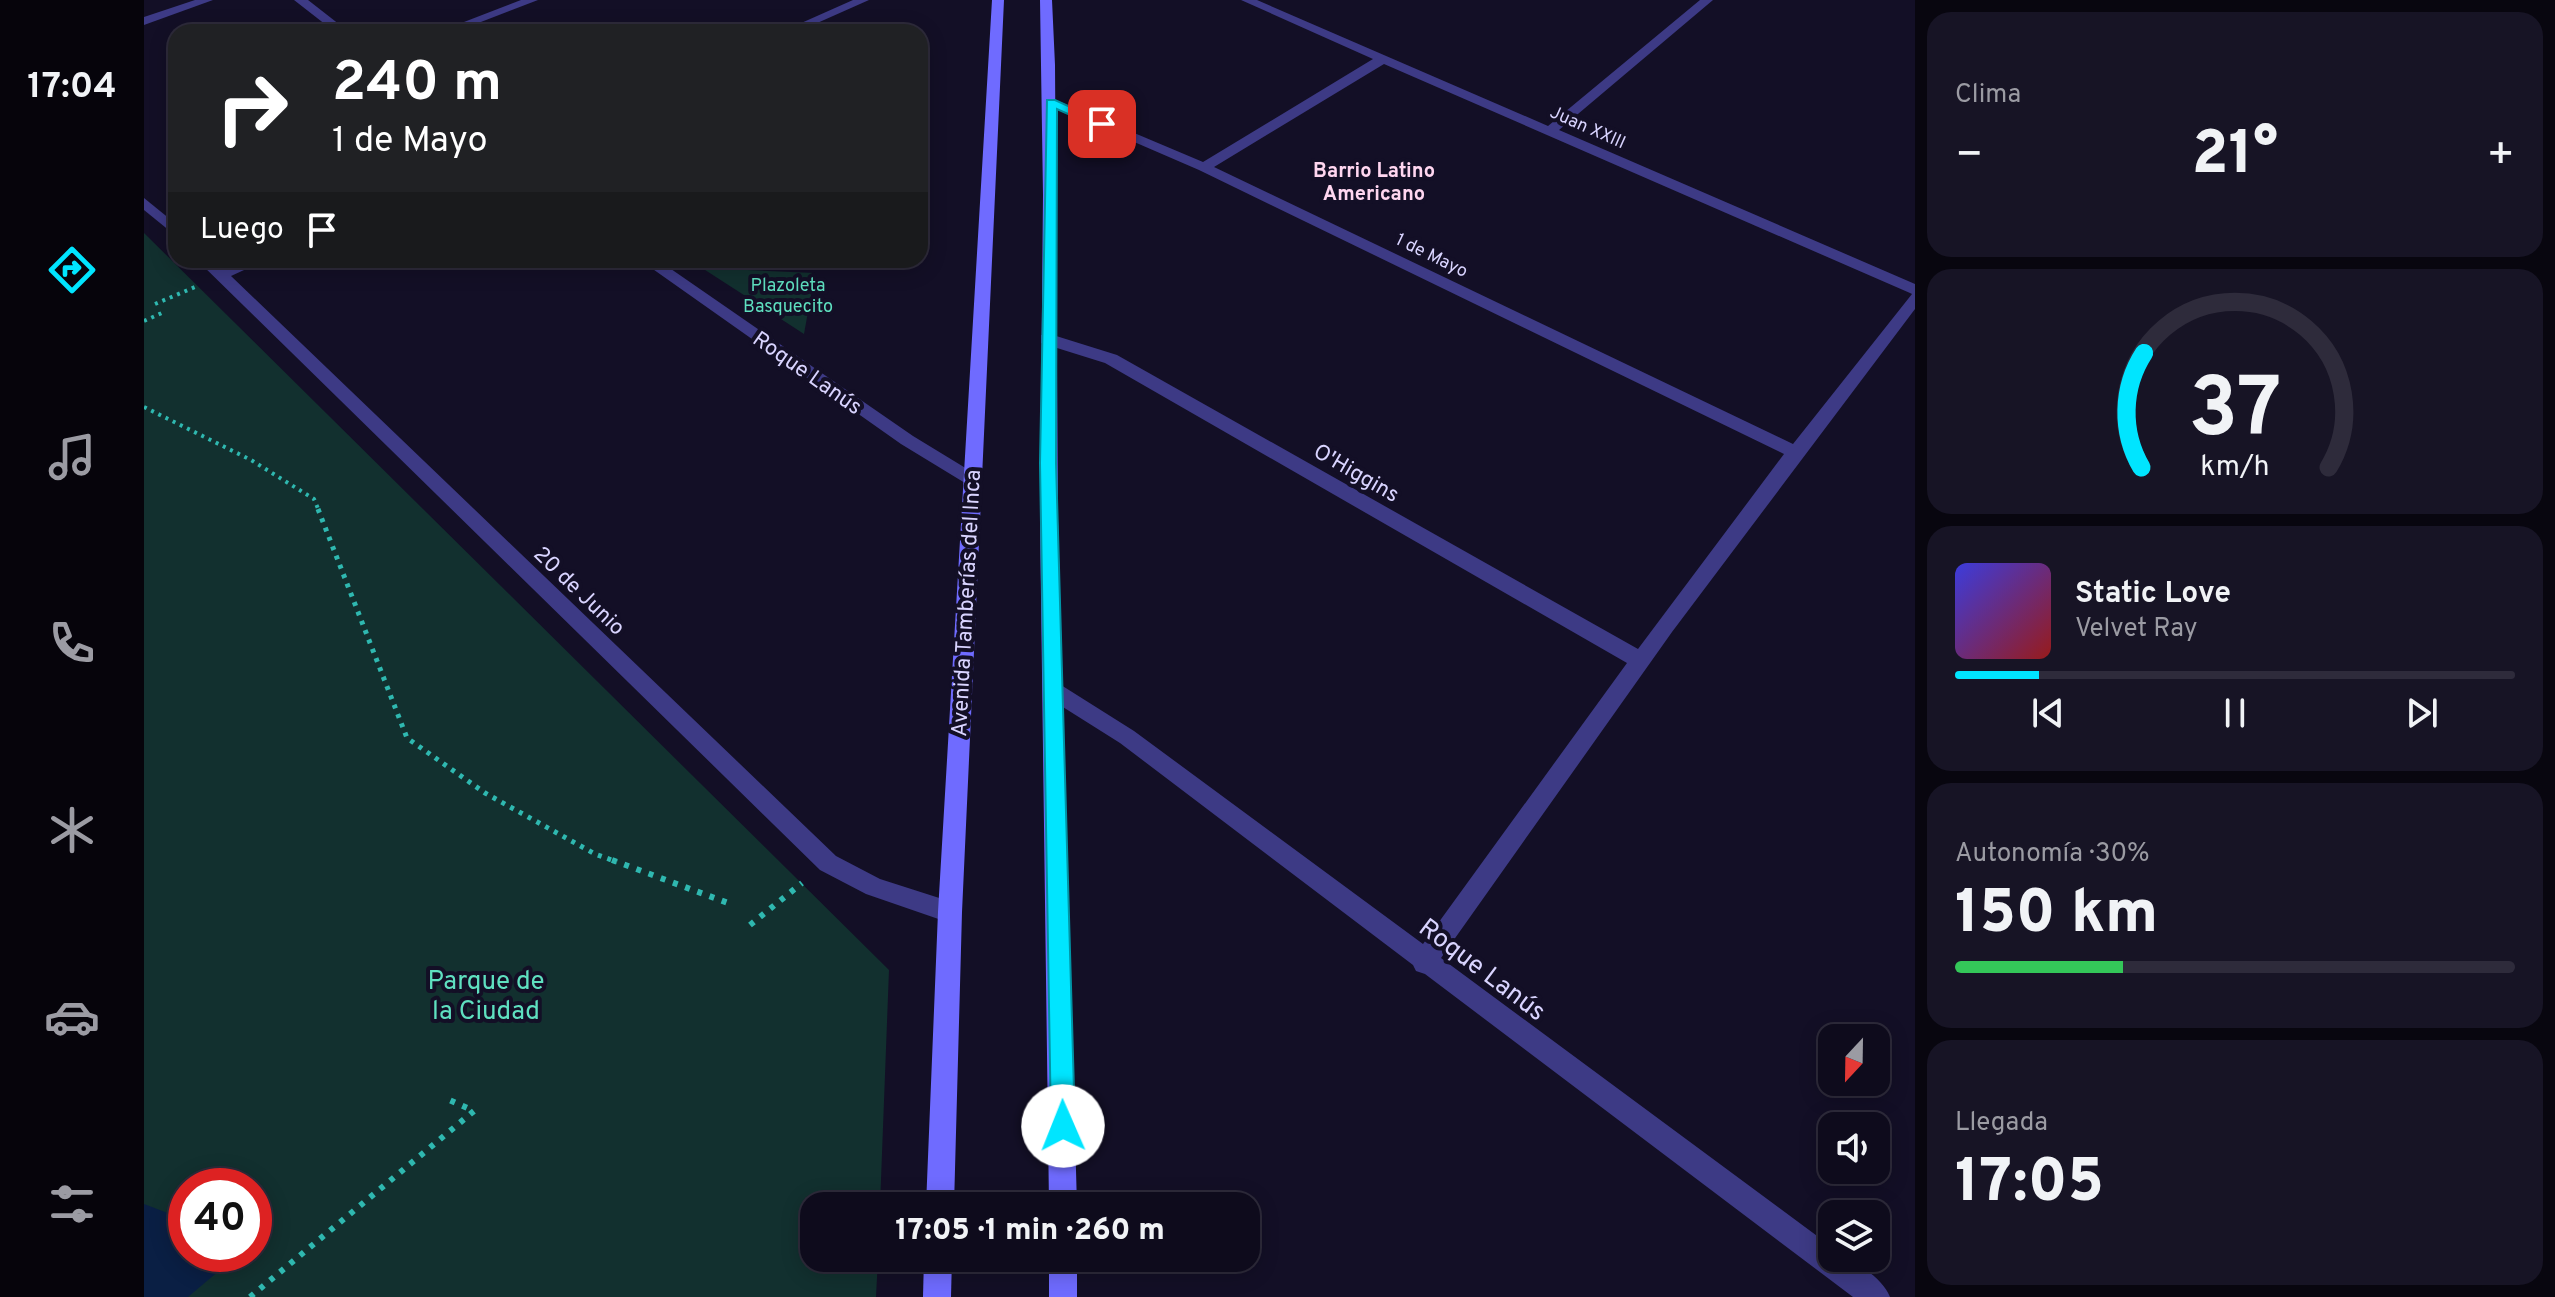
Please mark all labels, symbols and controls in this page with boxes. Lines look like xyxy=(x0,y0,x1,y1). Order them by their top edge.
text: 240 m xyxy=(332,50,502,120)
icon: right xyxy=(200,56,304,160)
text: 17:04 xyxy=(27,65,117,111)
text: Clima xyxy=(1955,79,2021,112)
pin xyxy=(1068,90,1136,158)
street label: Juan XXIII xyxy=(1546,101,1629,155)
icon: arrive xyxy=(1080,102,1124,146)
text: 1 de Mayo xyxy=(332,119,488,165)
text: 21° xyxy=(2192,119,2278,195)
text: − xyxy=(1955,129,1983,185)
text: + xyxy=(2487,129,2515,185)
district label: Barrio Latino Americano xyxy=(1313,159,1435,208)
icon: arrive xyxy=(300,208,344,252)
text: Luego xyxy=(200,212,284,249)
street label: 1 de Mayo xyxy=(1391,229,1471,284)
icon: directions xyxy=(44,242,100,298)
park label: Plazoleta Basquecito xyxy=(743,275,833,319)
street label: Roque Lanús xyxy=(747,326,867,422)
text: 37 xyxy=(2188,360,2282,465)
icon: music xyxy=(44,429,100,485)
street label: O'Higgins xyxy=(1308,439,1404,510)
text: km/h xyxy=(2200,450,2270,486)
street label: Avenida Tamberías del Inca xyxy=(947,469,988,737)
street label: 20 de Junio xyxy=(527,541,630,642)
text: Static Love xyxy=(2075,576,2231,613)
text: Velvet Ray xyxy=(2075,613,2198,646)
icon: phone xyxy=(44,615,100,671)
icon: previous xyxy=(2026,691,2070,735)
icon: pause xyxy=(2213,691,2257,735)
icon: next xyxy=(2400,691,2444,735)
icon: climate xyxy=(44,802,100,858)
text: Autonomía · 30% xyxy=(1955,838,2150,871)
text: 150 km xyxy=(1955,878,2158,954)
street label: Roque Lanús xyxy=(1411,912,1552,1030)
park label: Parque de la Ciudad xyxy=(427,966,545,1029)
icon: car xyxy=(44,989,100,1045)
north arrow xyxy=(1818,1024,1890,1096)
map controls xyxy=(1818,1024,1890,1272)
position arrow xyxy=(1021,1084,1105,1168)
text: Llegada xyxy=(1955,1107,2048,1140)
button: sound xyxy=(1818,1112,1890,1184)
text: 17:05 xyxy=(1955,1147,2104,1223)
speed limit sign: 40 xyxy=(168,1168,272,1272)
icon: filters xyxy=(44,1176,100,1232)
button: layers xyxy=(1818,1200,1890,1272)
text: 17:05 · 1 min · 260 m xyxy=(895,1213,1165,1250)

